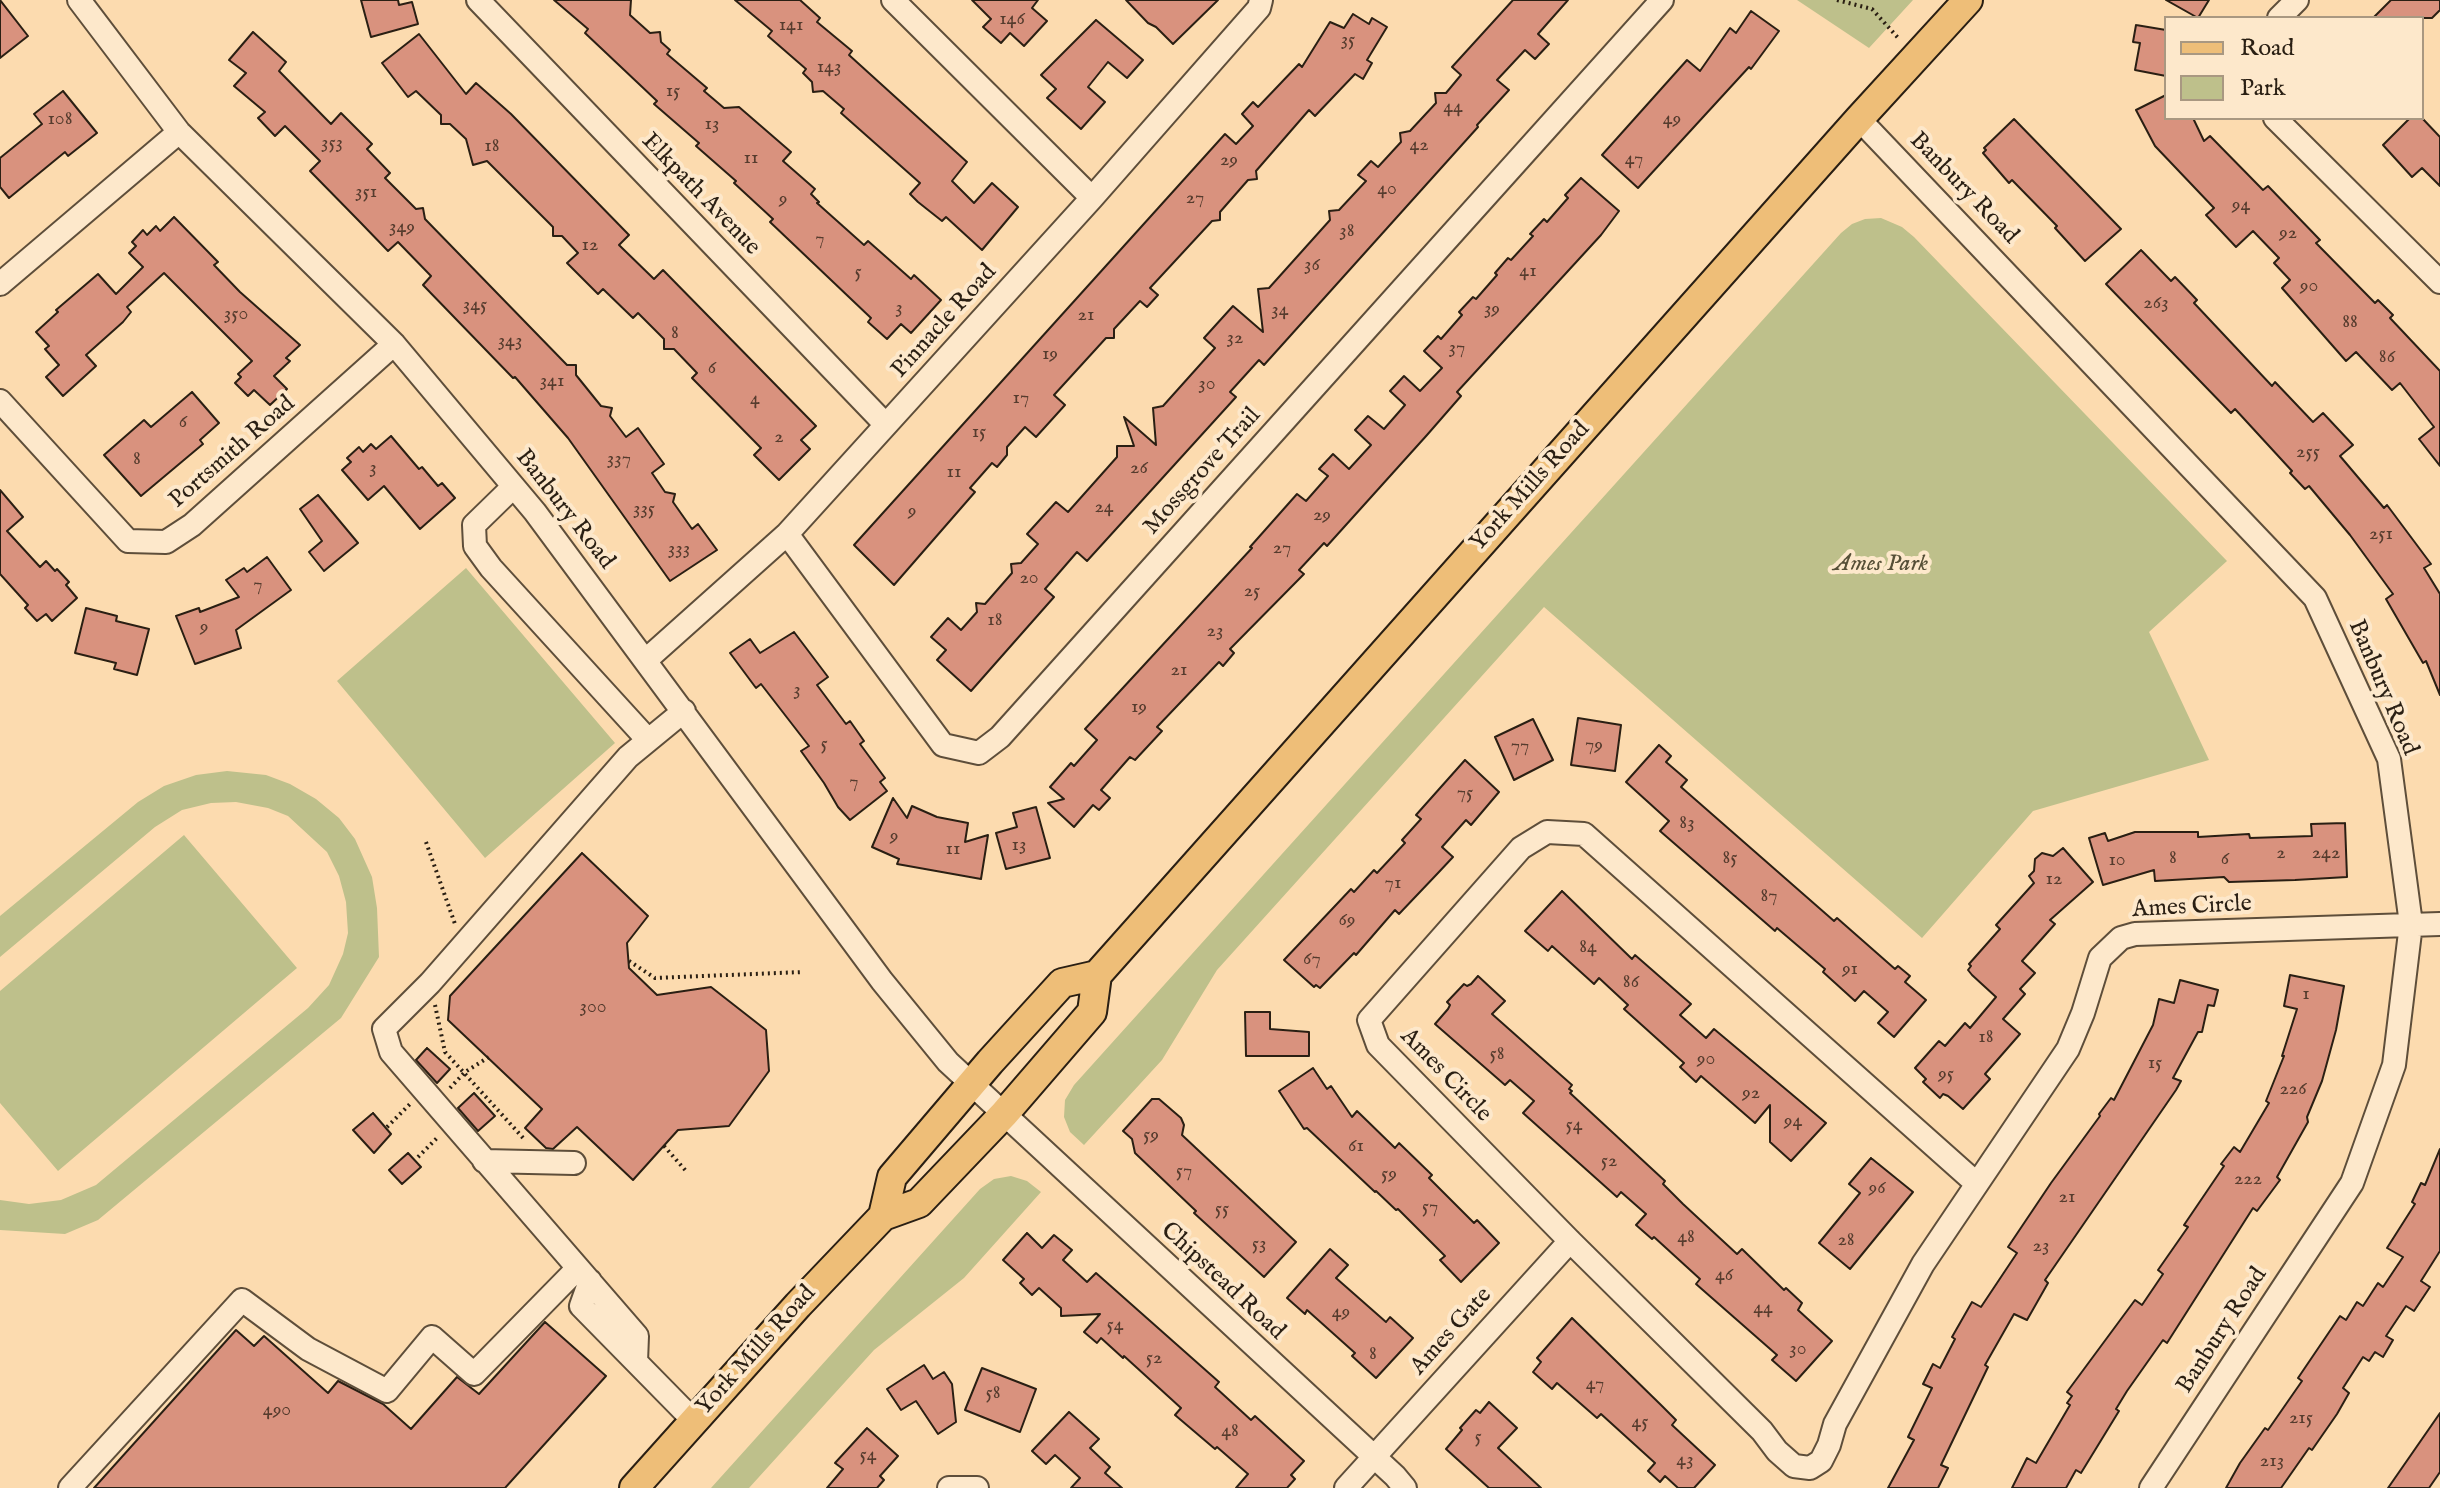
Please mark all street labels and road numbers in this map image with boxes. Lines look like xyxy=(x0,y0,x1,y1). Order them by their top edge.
street label: Banbury Road xyxy=(1903,127,2023,251)
street label: Elkpath Avenue xyxy=(634,128,766,262)
street label: Pinnacle Road xyxy=(886,259,1004,385)
street label: Portsmith Road xyxy=(164,391,302,515)
street label: Mossgrove Trail xyxy=(1138,402,1268,542)
street label: York Mills Road xyxy=(1465,416,1597,558)
street label: Banbury Road xyxy=(508,444,620,576)
street label: Banbury Road xyxy=(2341,616,2423,760)
street label: Ames Circle xyxy=(2132,890,2252,926)
street label: Ames Circle xyxy=(1393,1023,1497,1129)
street label: Chipstead Road xyxy=(1154,1217,1290,1347)
street label: Banbury Road xyxy=(2172,1263,2274,1399)
street label: York Mills Road xyxy=(691,1280,823,1422)
street label: Ames Gate xyxy=(1405,1282,1499,1382)

